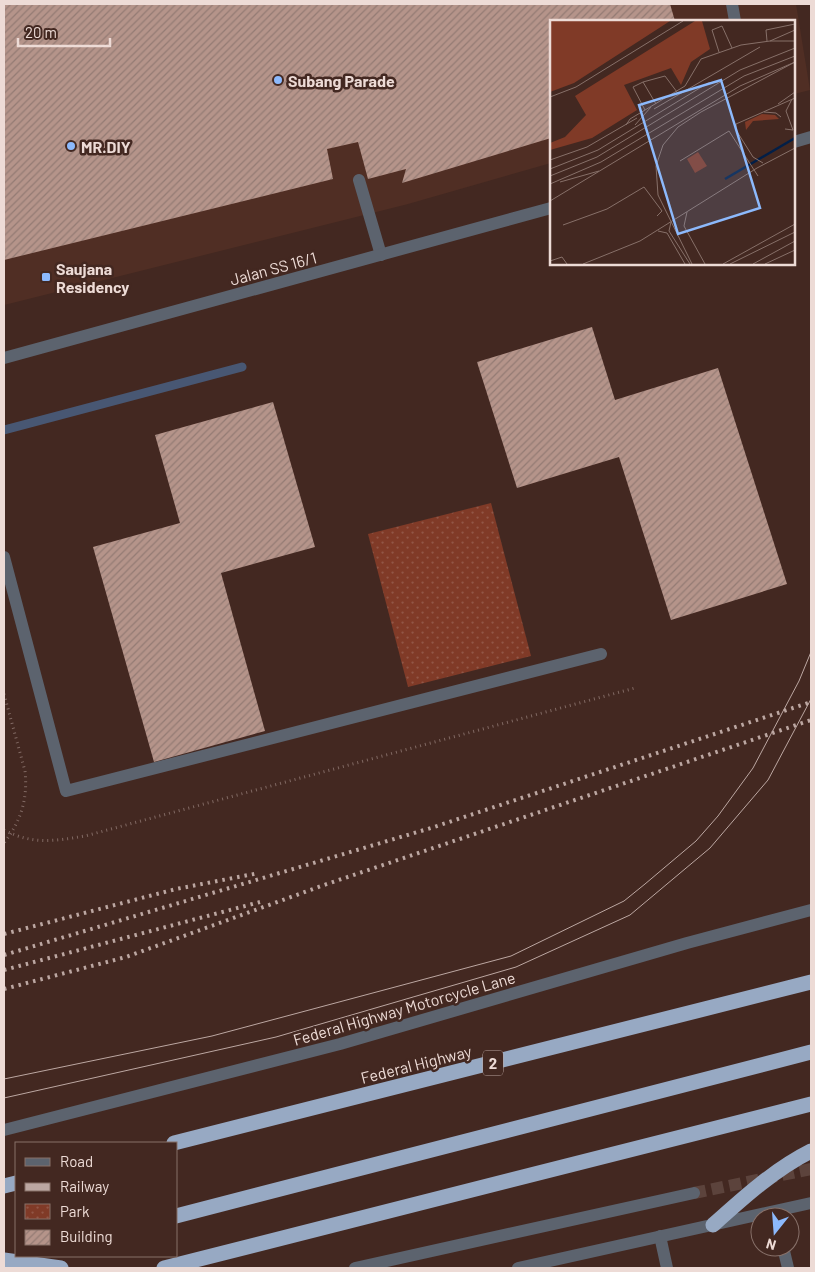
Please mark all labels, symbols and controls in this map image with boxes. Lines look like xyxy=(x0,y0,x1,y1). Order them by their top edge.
scale bar xyxy=(18,15,110,47)
inset map xyxy=(550,20,795,265)
text: 20 m xyxy=(25,23,57,41)
place label: Subang Parade xyxy=(288,71,395,90)
marker: Subang Parade xyxy=(272,74,284,86)
place label: MR.DIY xyxy=(81,137,131,156)
marker: MR.DIY xyxy=(65,140,77,152)
street label: Jalan SS 16/1 xyxy=(228,247,318,289)
place label: Saujana Residency xyxy=(56,259,129,296)
marker: Saujana Residency xyxy=(40,271,52,283)
street label: Federal Highway Motorcycle Lane xyxy=(291,967,517,1049)
street label: Federal Highway xyxy=(359,1041,474,1087)
road number: 2 xyxy=(483,1050,503,1076)
legend xyxy=(15,1142,178,1257)
text: Road xyxy=(60,1152,93,1170)
text: Railway xyxy=(60,1177,109,1195)
text: Park xyxy=(60,1202,90,1220)
north arrow xyxy=(750,1207,800,1257)
text: Building xyxy=(60,1227,113,1245)
text: N xyxy=(764,1235,778,1254)

